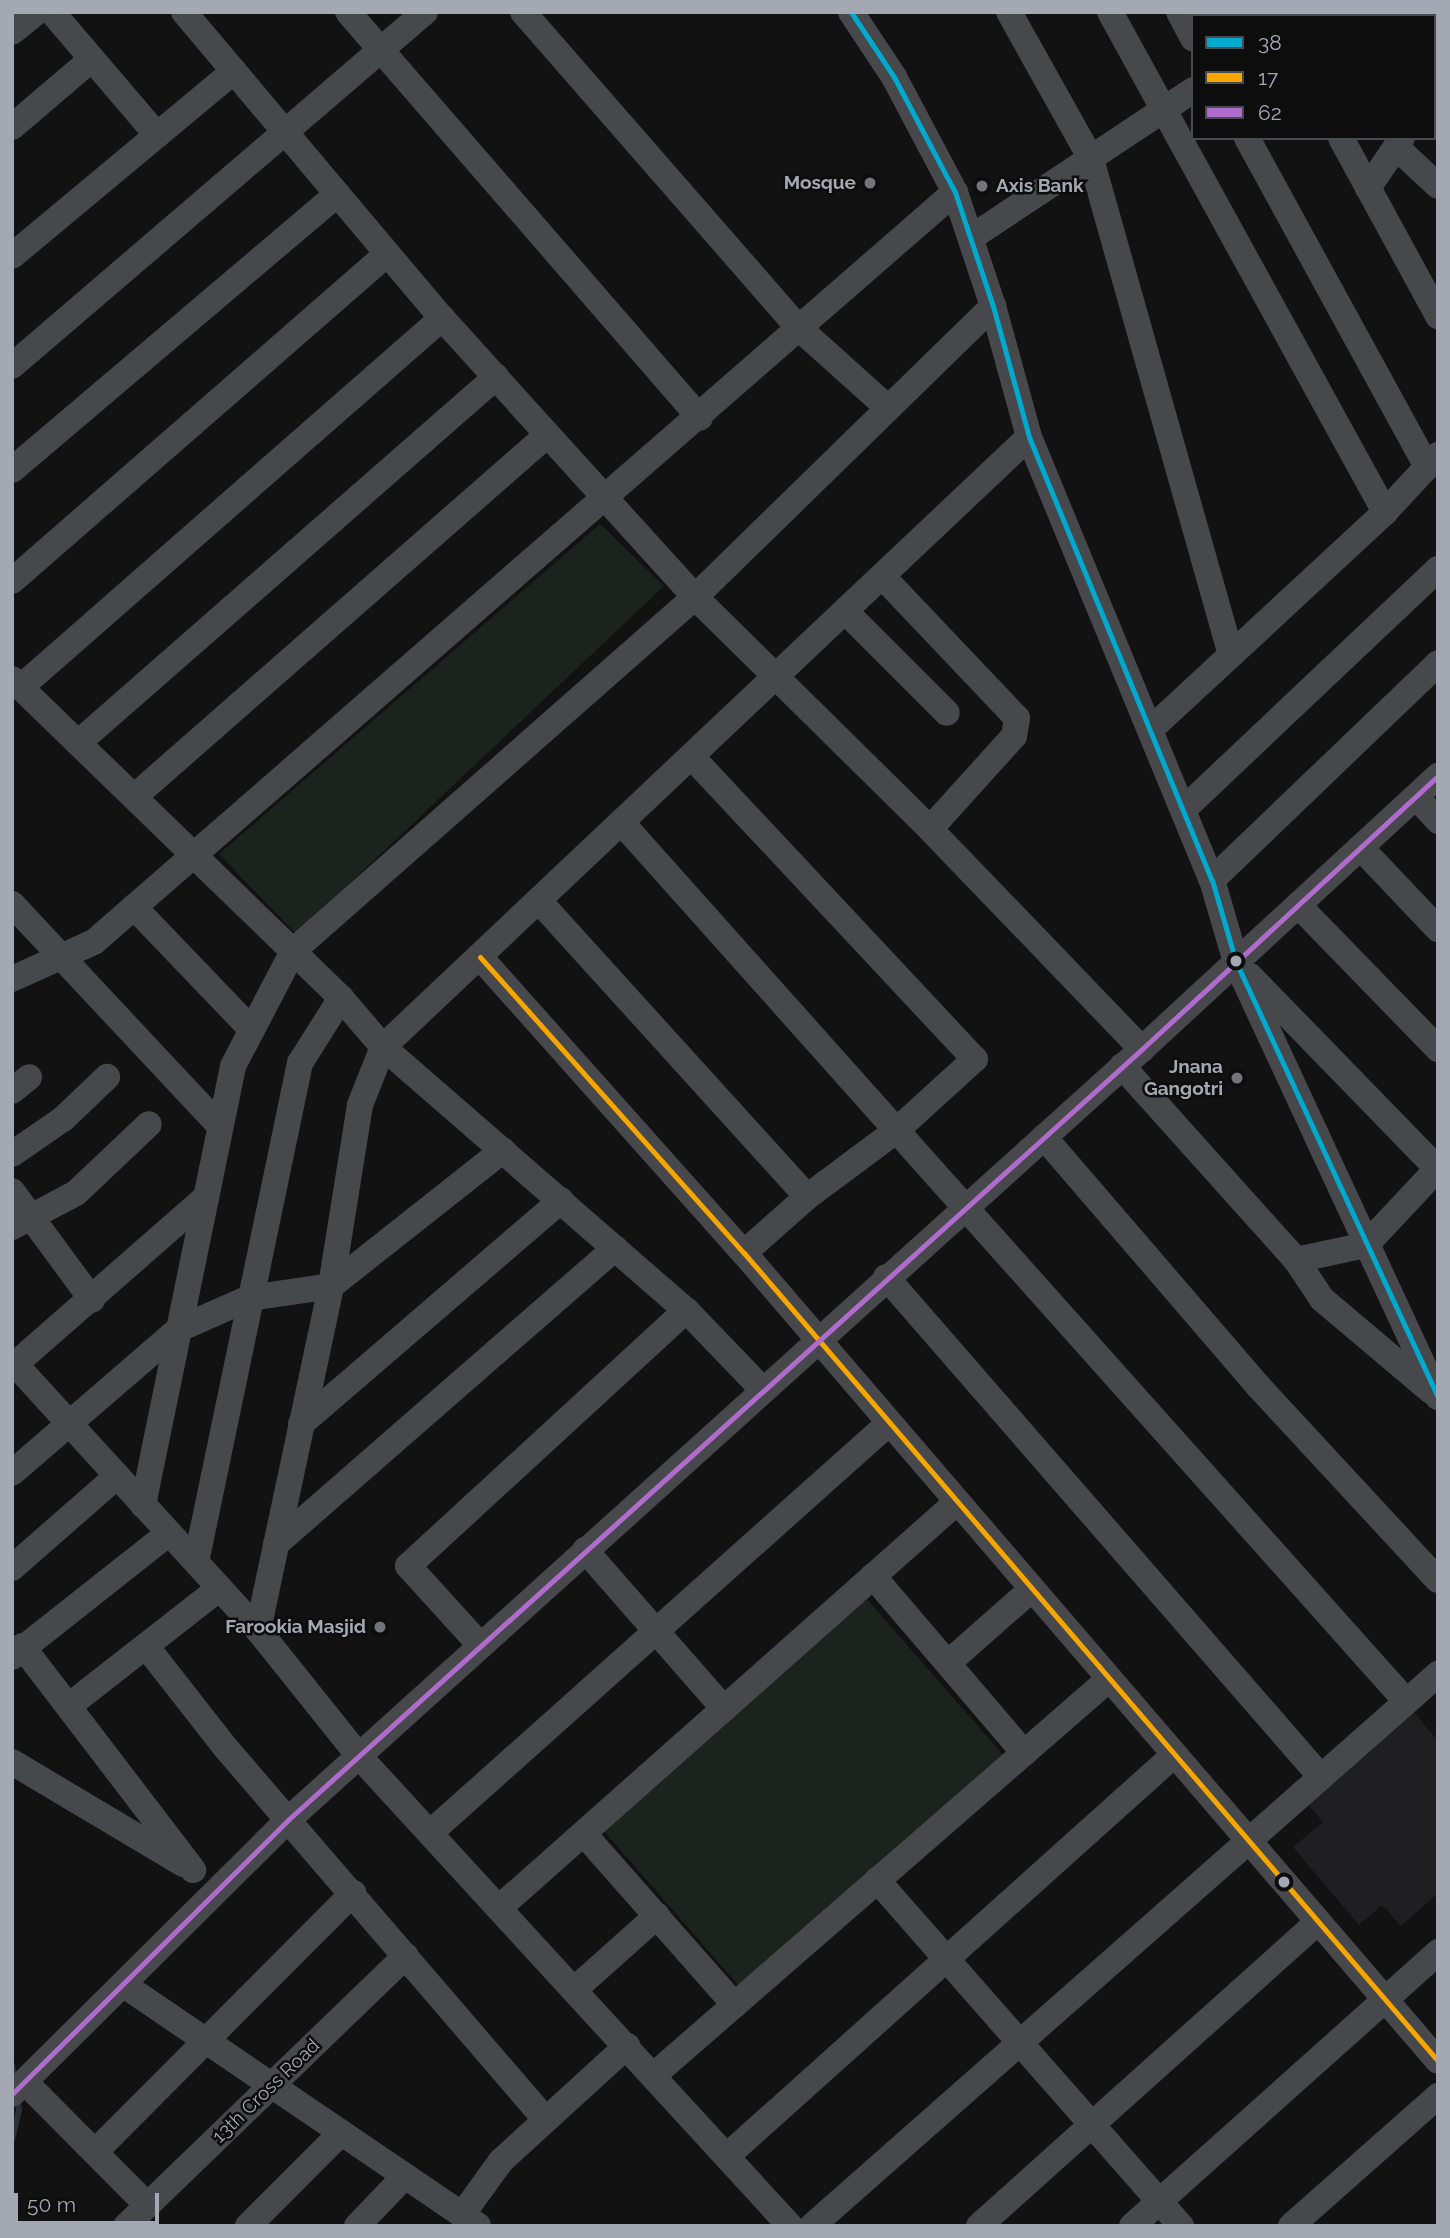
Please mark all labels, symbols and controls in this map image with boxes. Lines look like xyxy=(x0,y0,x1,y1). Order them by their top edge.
legend xyxy=(1191,14,1436,140)
text: 38 xyxy=(1258,30,1282,55)
text: 17 xyxy=(1258,65,1278,90)
text: 62 xyxy=(1258,100,1282,125)
place label: Mosque xyxy=(784,172,856,194)
marker: Mosque xyxy=(862,175,878,191)
place label: Axis Bank xyxy=(996,175,1084,197)
marker: Axis Bank xyxy=(974,178,990,194)
unlabelled marker xyxy=(1229,954,1243,968)
place label: Jnana Gangotri xyxy=(1144,1056,1223,1100)
marker: Jnana Gangotri xyxy=(1229,1070,1245,1086)
place label: Farookia Masjid xyxy=(225,1616,366,1638)
marker: Farookia Masjid xyxy=(372,1619,388,1635)
unlabelled marker xyxy=(1277,1875,1291,1889)
street label: 13th Cross Road xyxy=(208,2034,324,2148)
scale bar xyxy=(18,2178,163,2222)
text: 50 m xyxy=(27,2192,76,2217)

